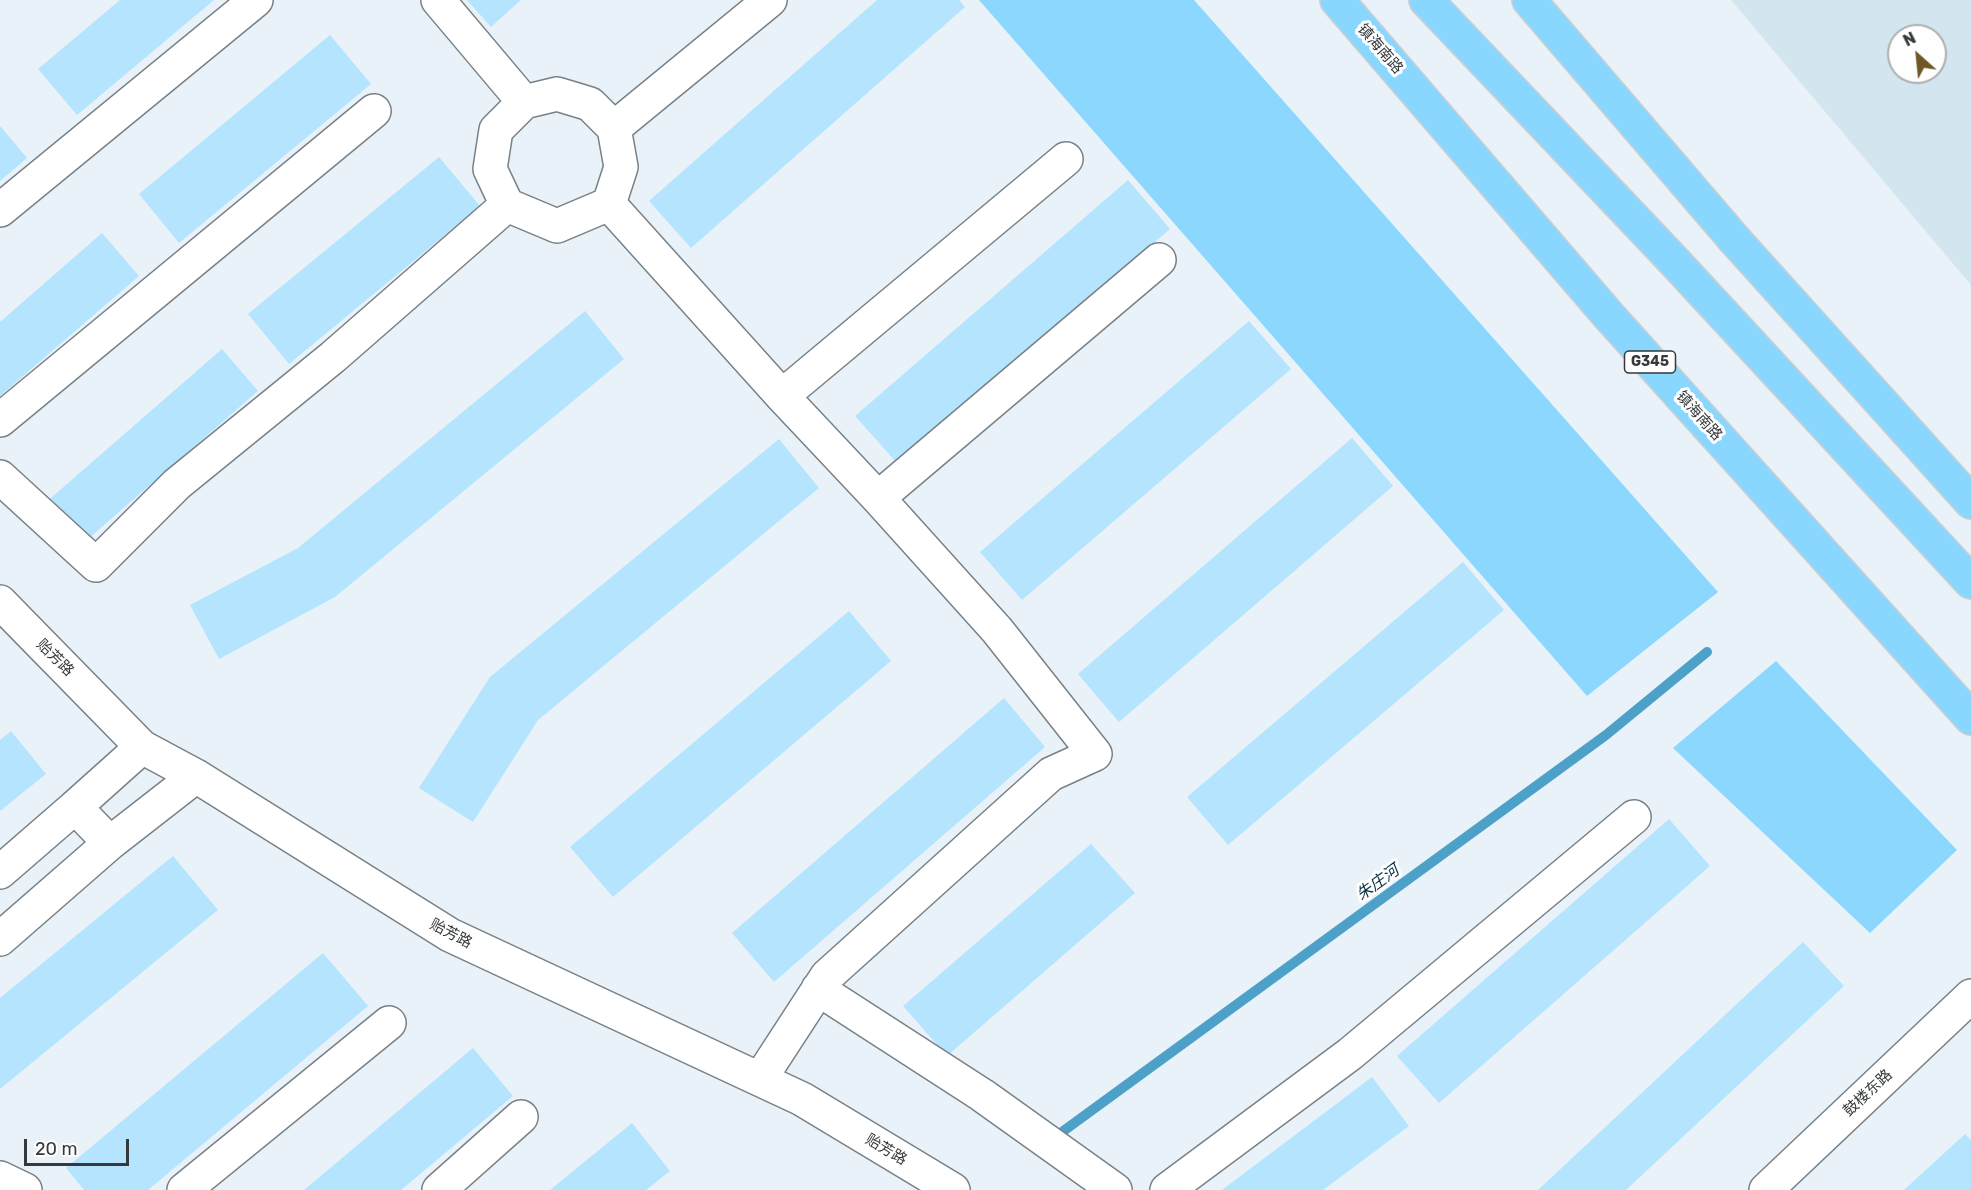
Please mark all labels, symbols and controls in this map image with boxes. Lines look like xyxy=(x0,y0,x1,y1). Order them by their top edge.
street label: 镇海南路 xyxy=(1354,20,1406,78)
north arrow xyxy=(1887,24,1947,84)
text: N xyxy=(1900,28,1919,50)
road number: G345 xyxy=(1624,351,1676,373)
street label: 镇海南路 xyxy=(1672,388,1726,444)
street label: 贻芳路 xyxy=(33,636,77,680)
water label: 朱庄河 xyxy=(1353,861,1403,905)
street label: 贻芳路 xyxy=(427,915,475,953)
street label: 鼓楼东路 xyxy=(1840,1066,1896,1120)
scale bar xyxy=(27,1127,132,1165)
street label: 贻芳路 xyxy=(862,1131,910,1169)
text: 20 m xyxy=(35,1138,77,1160)

